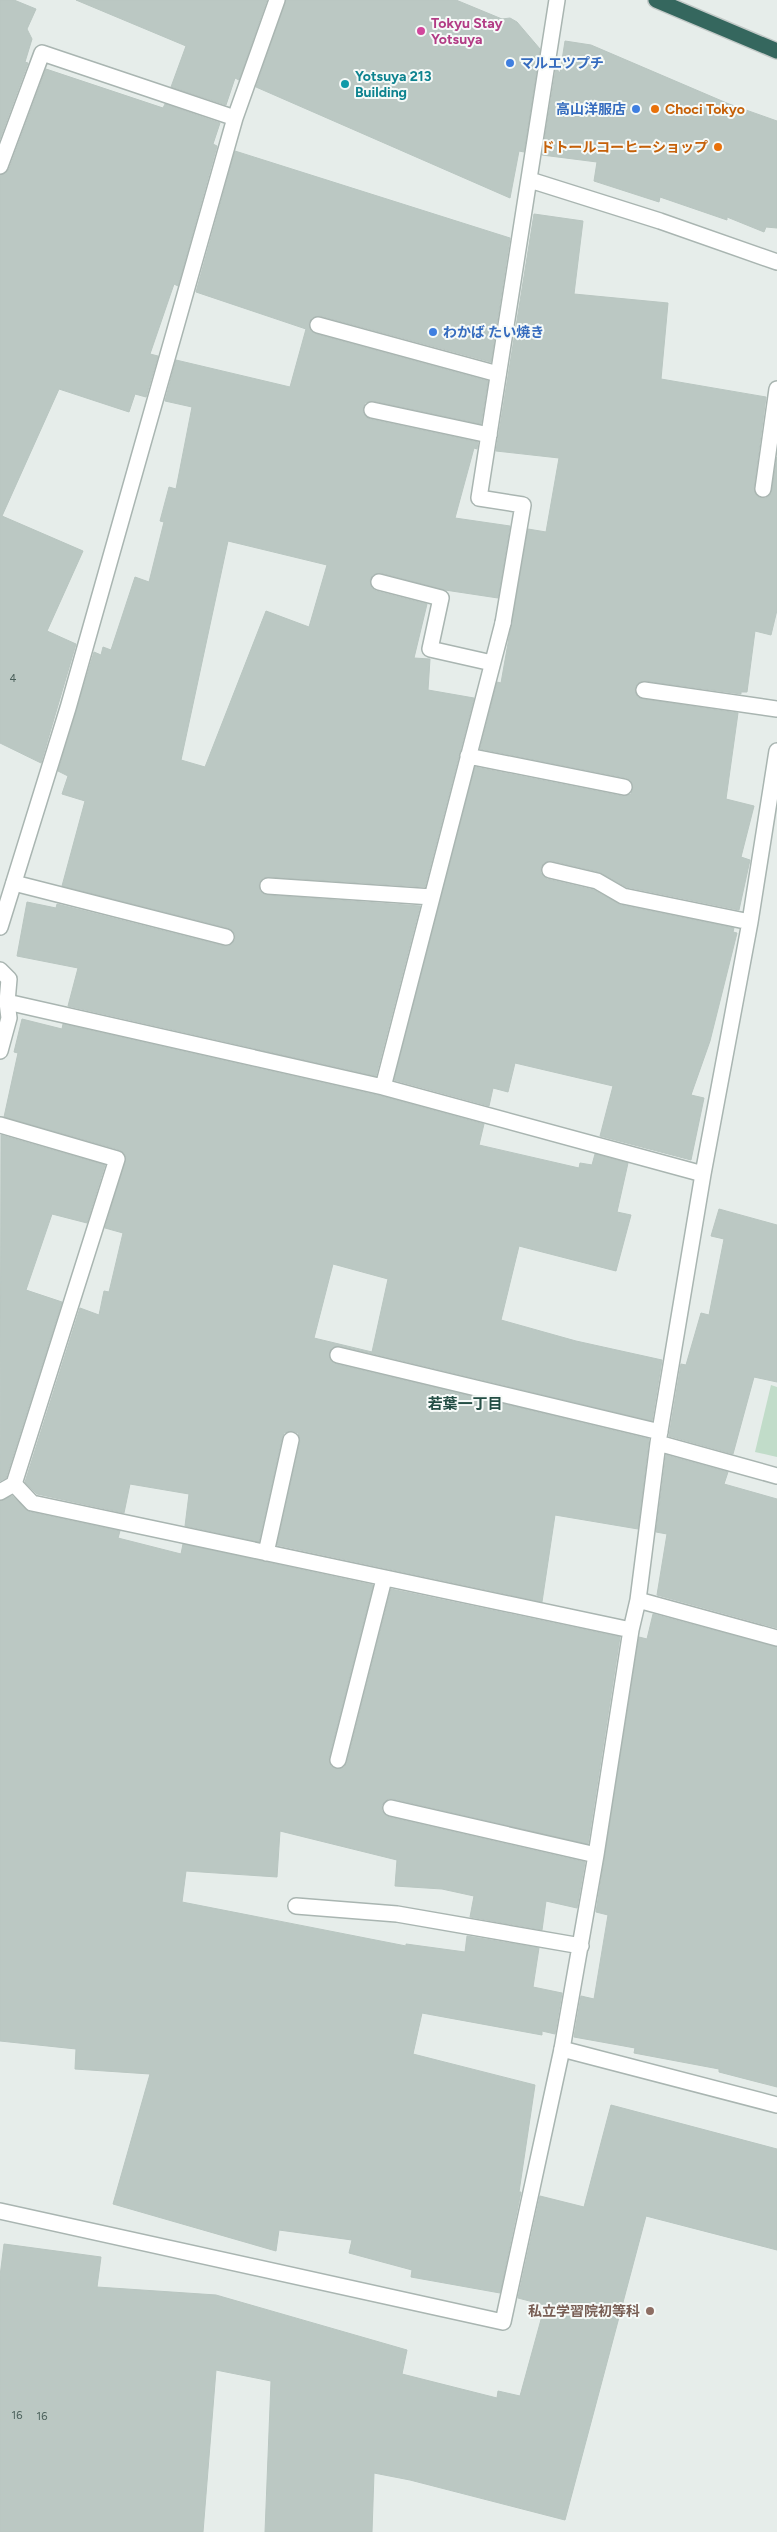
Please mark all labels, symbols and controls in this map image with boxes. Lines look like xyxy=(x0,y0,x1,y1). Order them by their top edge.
place label: Tokyu Stay Yotsuya xyxy=(431,15,504,48)
marker: Tokyu Stay Yotsuya xyxy=(415,25,427,37)
place label: マルエツプチ xyxy=(520,55,604,72)
marker: マルエツプチ xyxy=(504,57,516,69)
place label: Yotsuya 213 Building xyxy=(355,68,432,101)
marker: Yotsuya 213 Building xyxy=(339,78,351,90)
place label: 高山洋服店 xyxy=(556,101,626,118)
place label: Choci Tokyo xyxy=(665,101,745,118)
marker: 高山洋服店 xyxy=(630,103,642,115)
marker: Choci Tokyo xyxy=(649,103,661,115)
place label: ドトールコーヒーショップ xyxy=(541,139,708,156)
marker: ドトールコーヒーショップ xyxy=(712,141,724,153)
place label: わかば たい焼き xyxy=(443,324,544,341)
marker: わかば たい焼き xyxy=(427,326,439,338)
house number: 4 xyxy=(10,672,17,685)
district label: 若葉一丁目 xyxy=(427,1395,503,1413)
place label: 私立学習院初等科 xyxy=(528,2303,640,2320)
marker: 私立学習院初等科 xyxy=(644,2305,656,2317)
house number: 16 xyxy=(12,2409,22,2422)
house number: 16 xyxy=(37,2410,47,2423)

